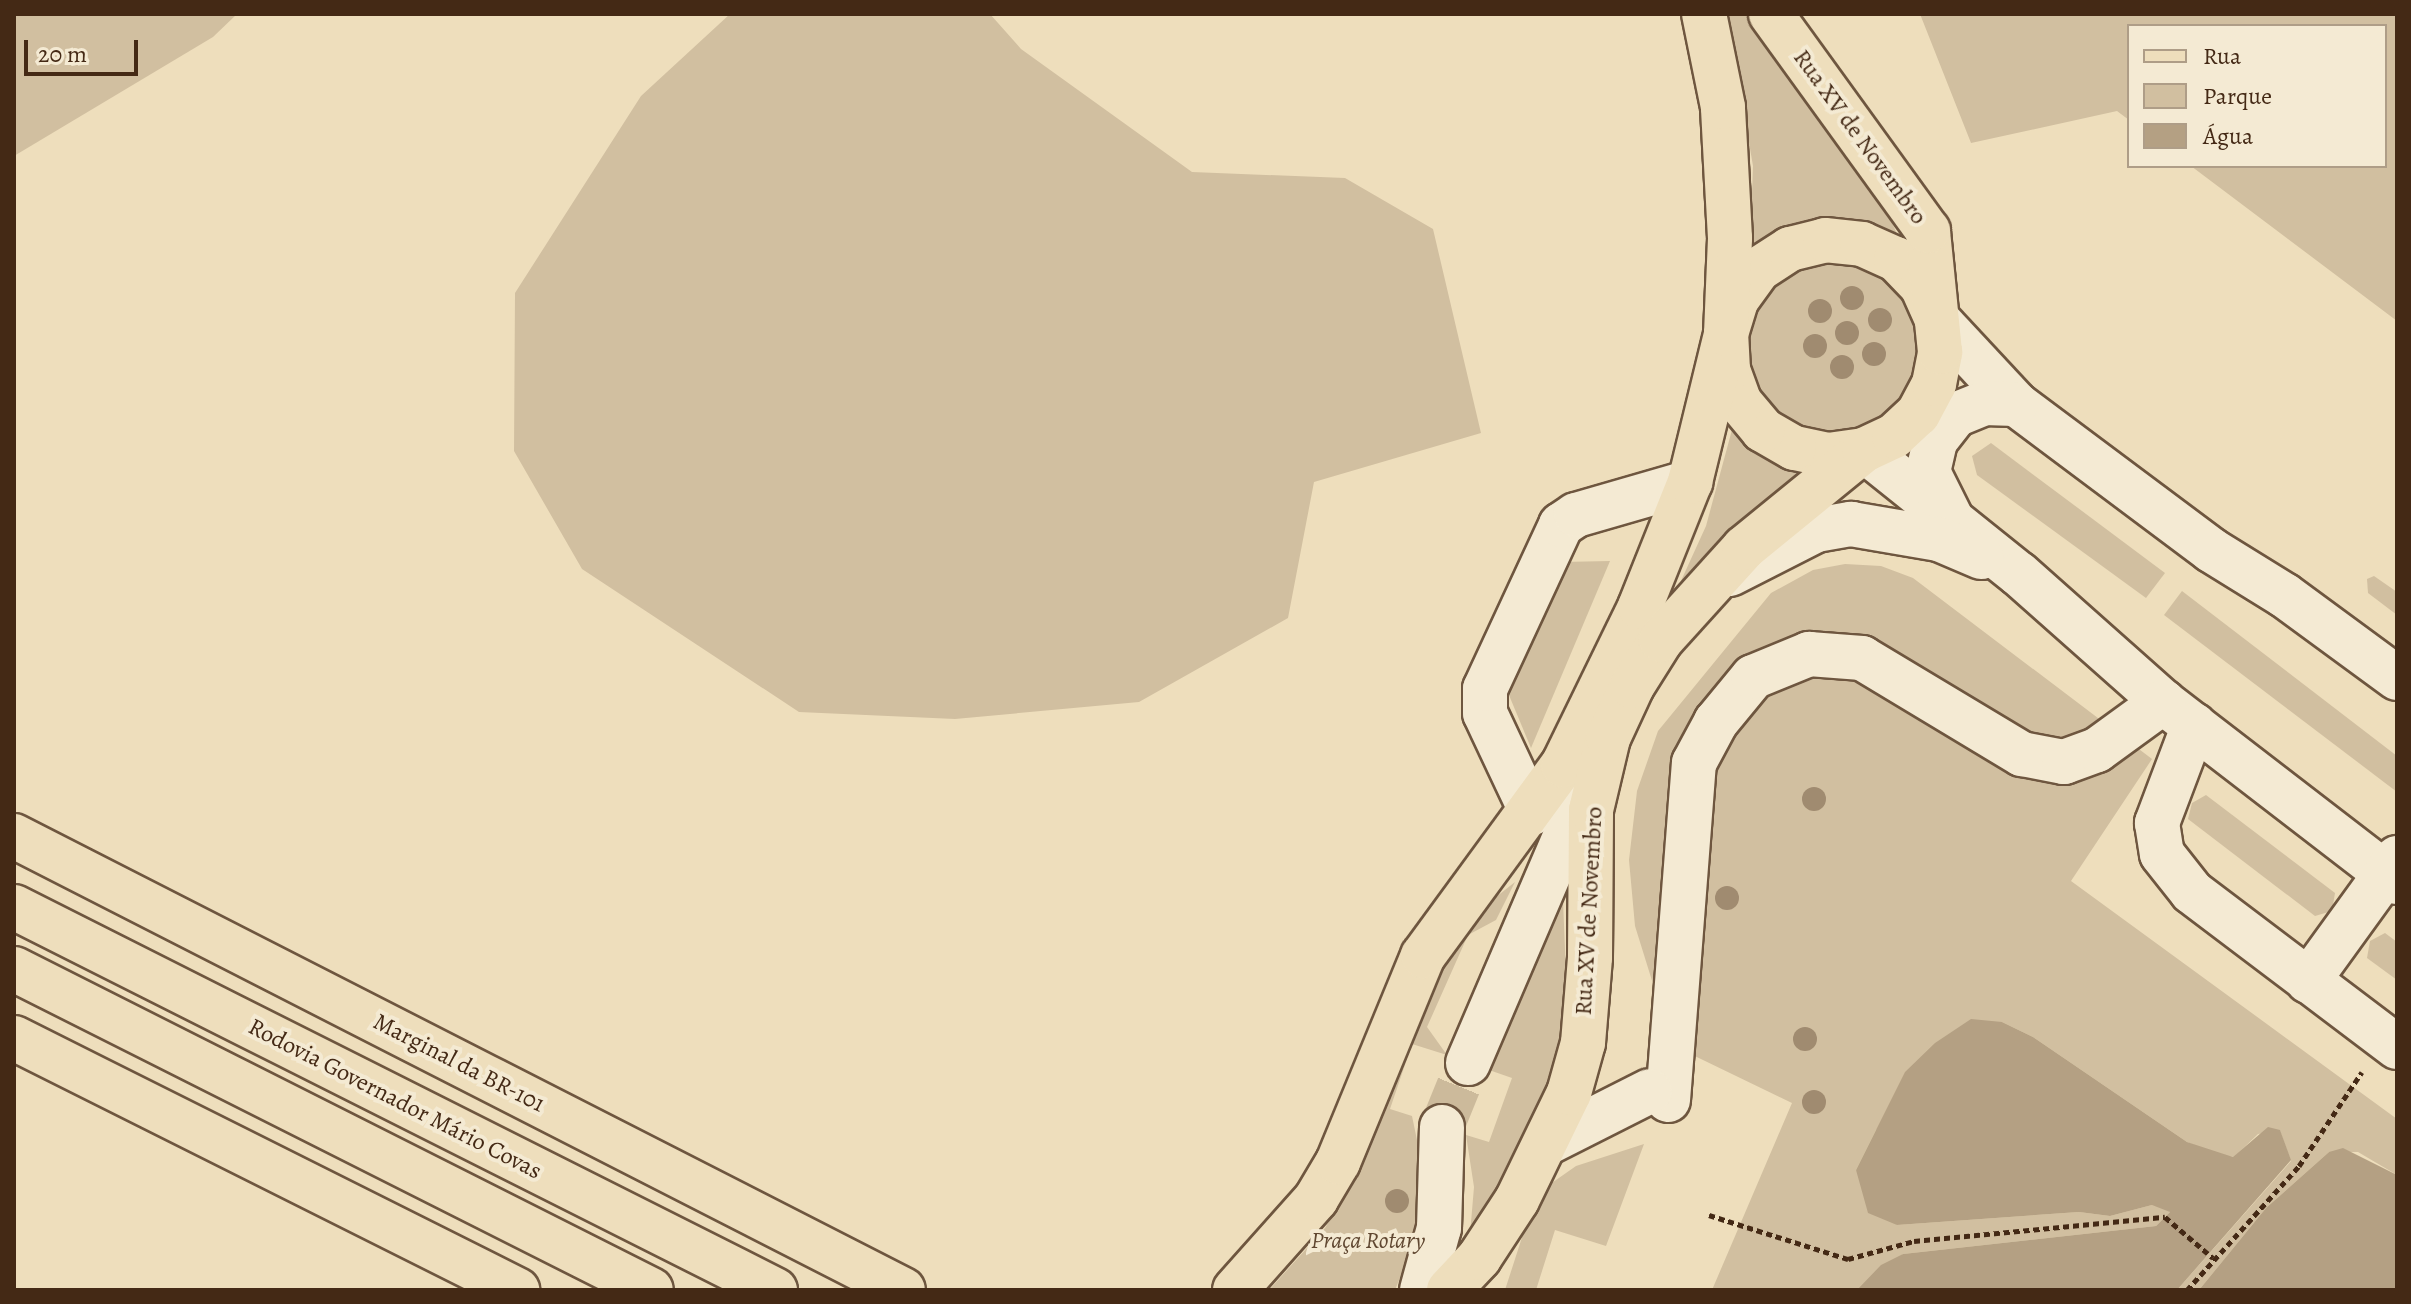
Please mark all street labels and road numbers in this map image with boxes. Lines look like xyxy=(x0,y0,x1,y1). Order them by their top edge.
street label: Rua XV de Novembro xyxy=(1787,44,1933,230)
street label: Rua XV de Novembro xyxy=(1569,806,1609,1016)
street label: Marginal da BR-101 xyxy=(368,1007,550,1119)
street label: Rodovia Governador Mário Covas xyxy=(244,1012,546,1186)

